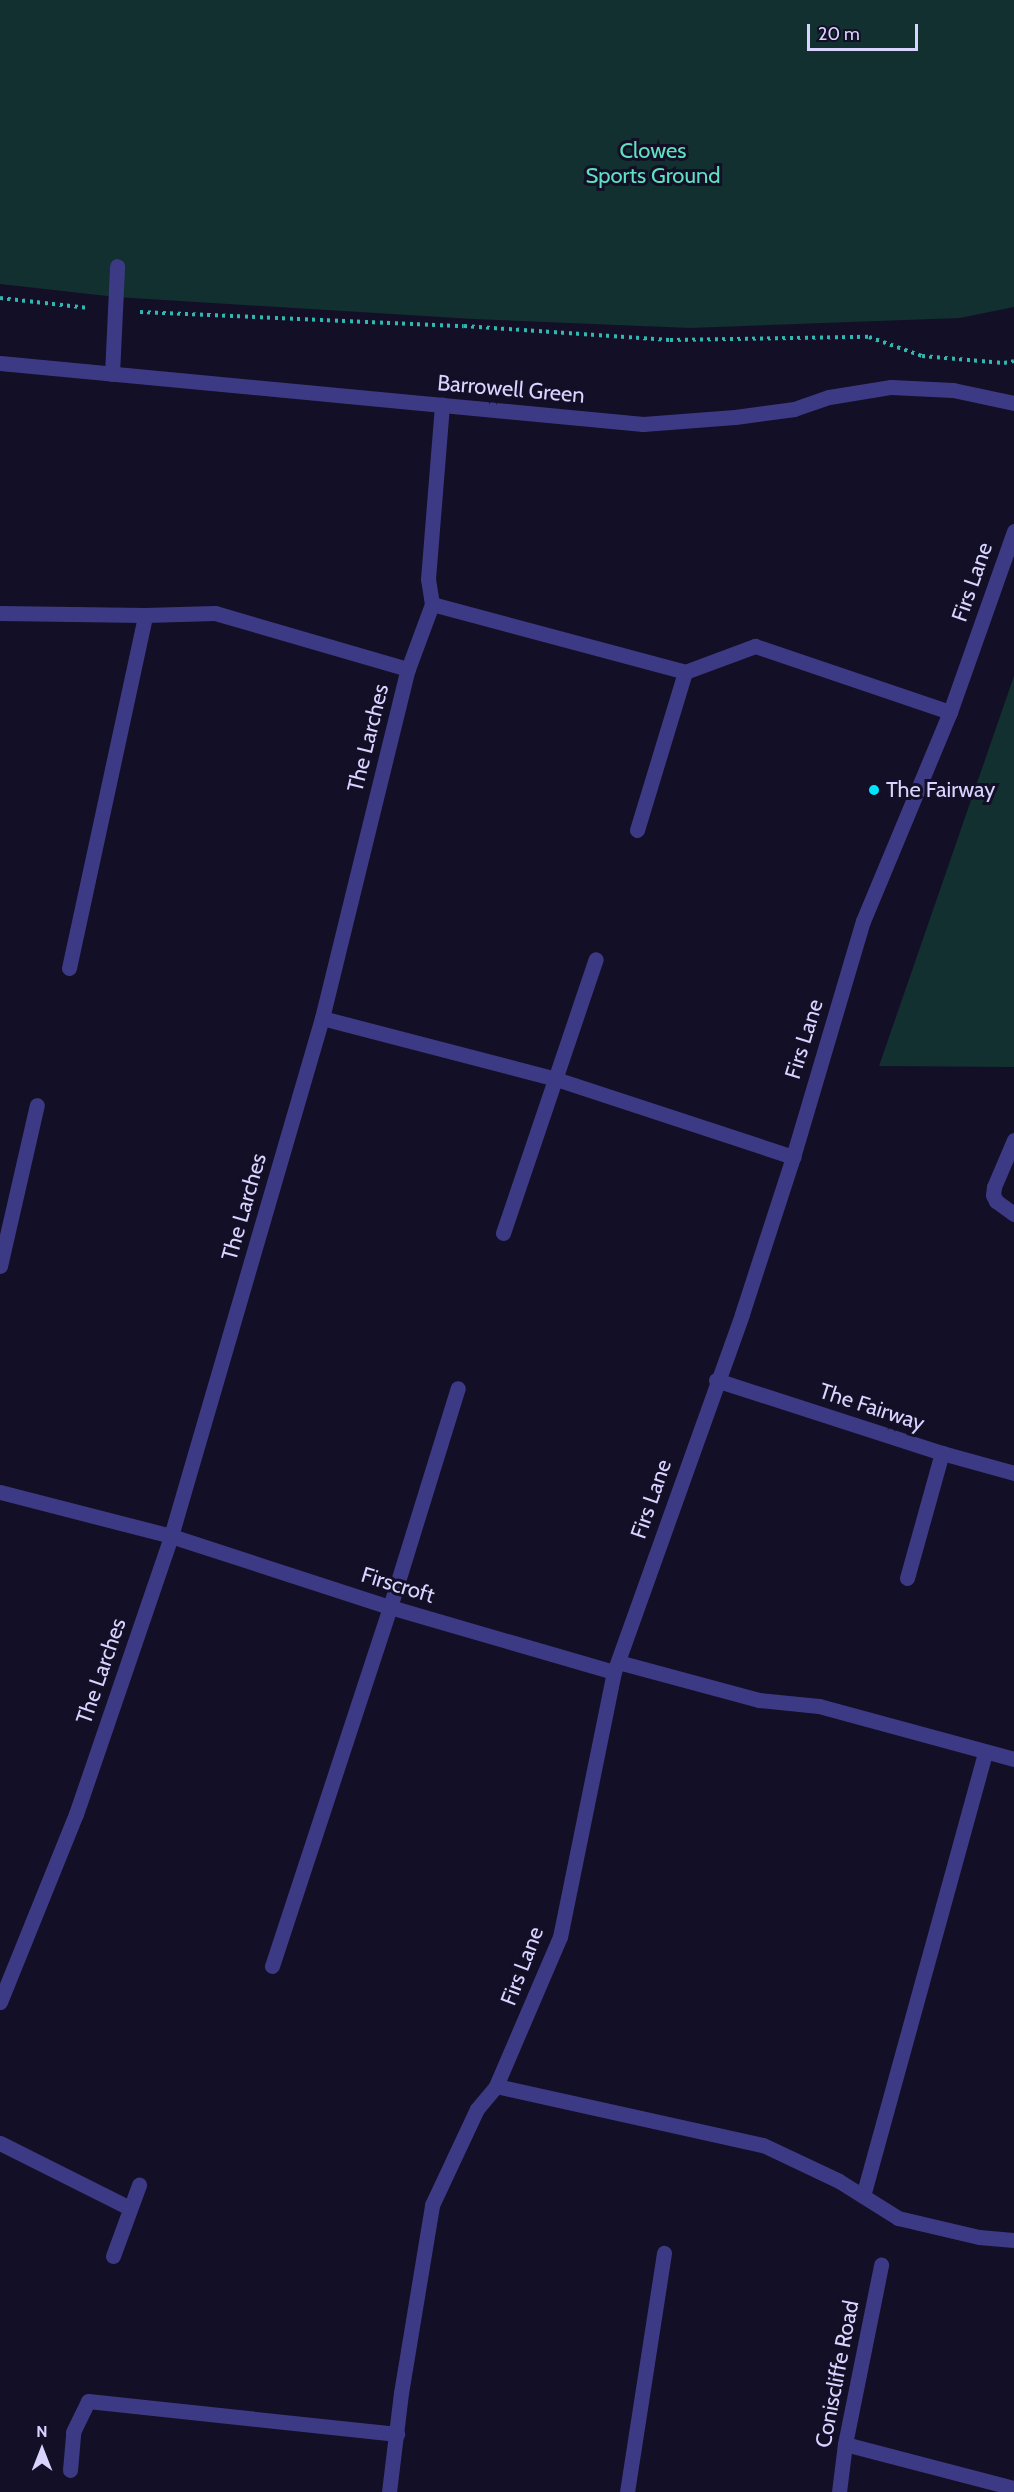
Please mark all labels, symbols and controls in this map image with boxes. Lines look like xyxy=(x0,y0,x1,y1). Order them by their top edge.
scale bar xyxy=(810,12,921,50)
text: 20 m xyxy=(818,23,860,45)
park label: Clowes Sports Ground xyxy=(586,137,720,188)
street label: Barrowell Green xyxy=(436,369,586,409)
street label: Firs Lane xyxy=(946,539,998,625)
street label: The Larches xyxy=(342,681,394,795)
place label: The Fairway xyxy=(886,777,995,803)
marker: The Fairway xyxy=(867,783,881,797)
street label: Firs Lane xyxy=(779,996,829,1082)
street label: The Larches xyxy=(216,1150,272,1264)
street label: The Fairway xyxy=(816,1378,928,1436)
street label: Firs Lane xyxy=(625,1456,677,1542)
street label: Firscroft xyxy=(358,1561,438,1609)
street label: The Larches xyxy=(71,1615,131,1727)
street label: Firs Lane xyxy=(495,1923,549,2009)
street label: Coniscliffe Road xyxy=(810,2298,864,2450)
north arrow xyxy=(12,2420,72,2480)
text: N xyxy=(36,2422,48,2441)

